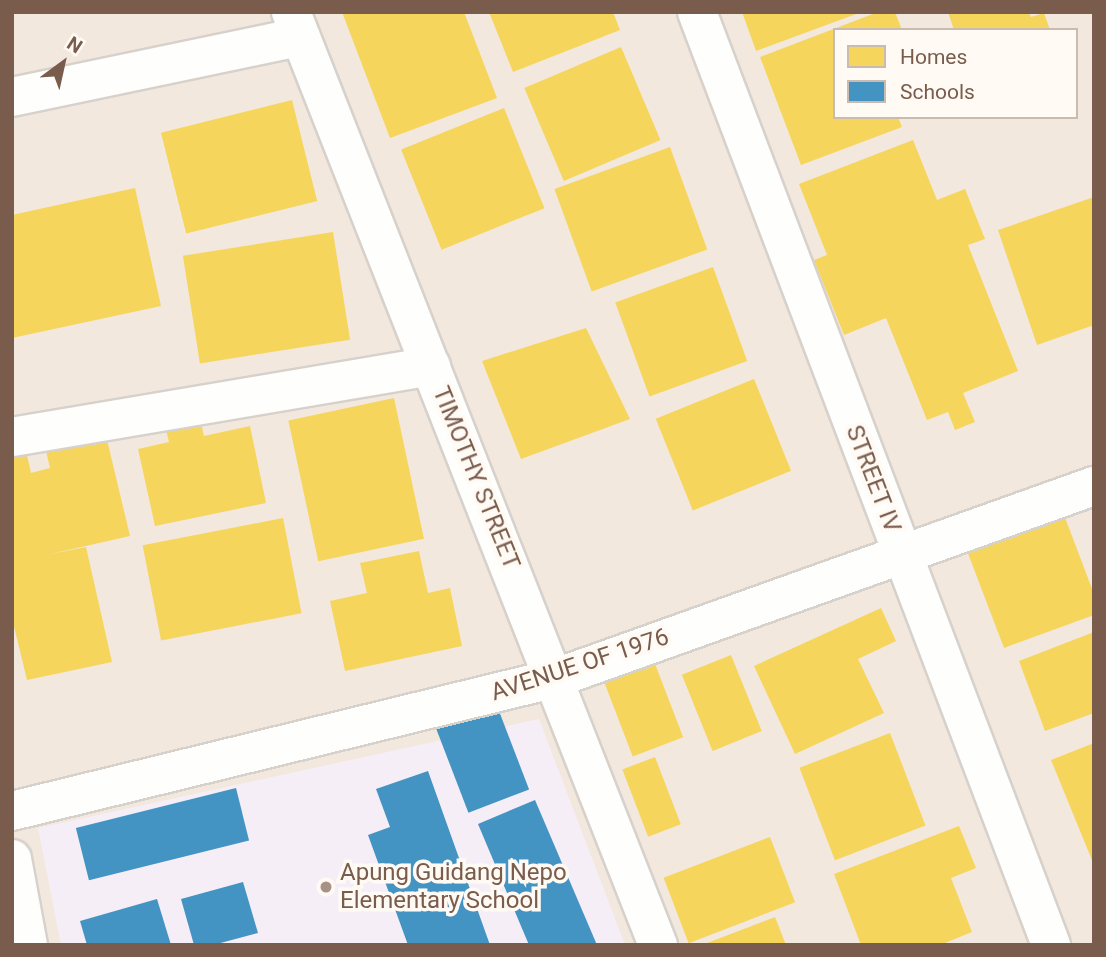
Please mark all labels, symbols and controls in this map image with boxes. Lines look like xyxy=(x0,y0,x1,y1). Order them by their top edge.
north arrow xyxy=(28,28,98,98)
legend xyxy=(833,28,1078,119)
text: N xyxy=(63,32,87,58)
text: Homes xyxy=(900,45,967,69)
text: Schools xyxy=(900,80,975,104)
street label: TIMOTHY STREET xyxy=(426,382,526,574)
street label: STREET IV xyxy=(839,421,907,537)
street label: AVENUE OF 1976 xyxy=(487,623,673,707)
place label: Apung Guidang Nepo Elementary School xyxy=(340,859,567,915)
marker: Apung Guidang Nepo Elementary School xyxy=(318,879,334,895)

